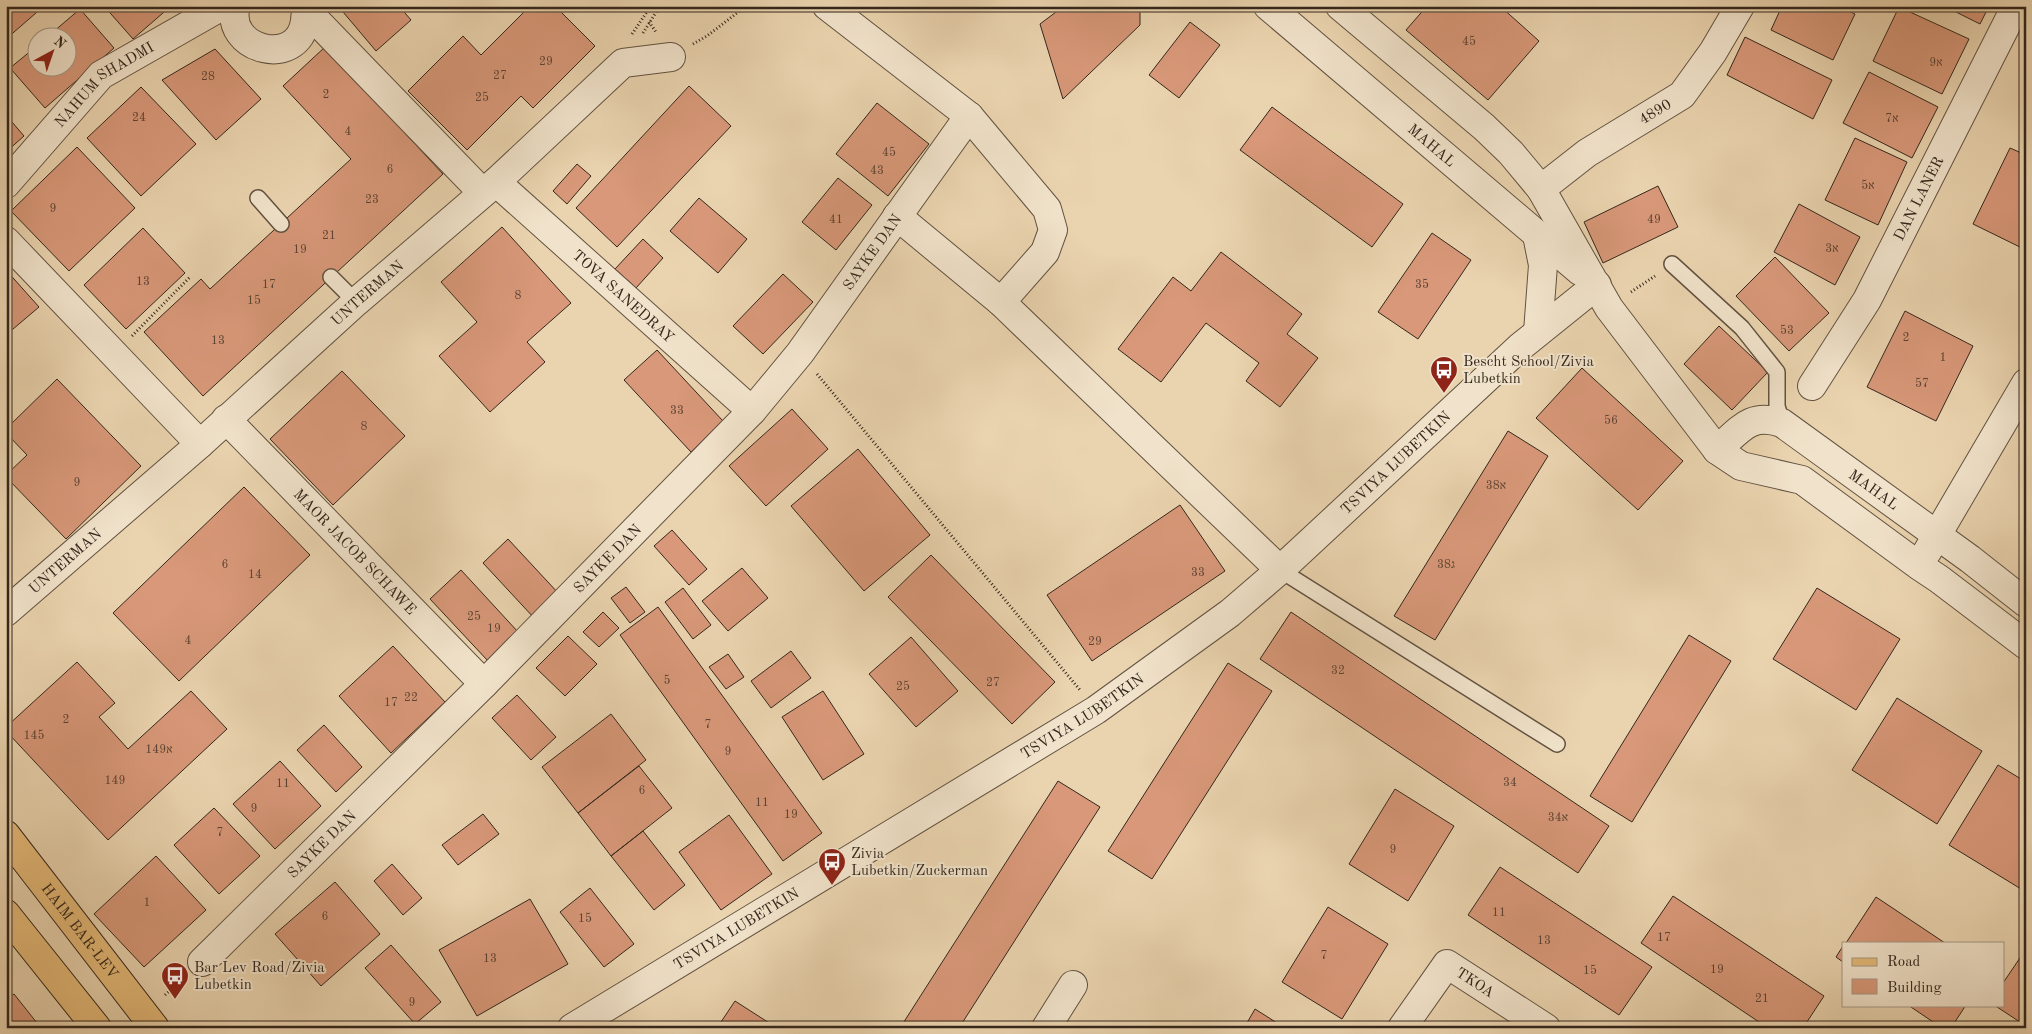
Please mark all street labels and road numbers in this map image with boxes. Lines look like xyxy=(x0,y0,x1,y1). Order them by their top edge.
street label: NAHUM SHADMI xyxy=(52,39,160,133)
street label: 4890 xyxy=(1637,97,1674,128)
street label: MAHAL xyxy=(1404,122,1458,171)
street label: DAN LANER xyxy=(1892,154,1947,244)
street label: SAYKE DAN xyxy=(841,212,906,293)
street label: TOVA SANEDRAY xyxy=(569,248,676,346)
street label: UNTERMAN xyxy=(329,258,408,329)
street label: TSVIYA LUBETKIN xyxy=(1339,409,1455,518)
street label: MAHAL xyxy=(1845,468,1901,514)
street label: MAOR JACOB SCHAWE xyxy=(290,487,418,618)
street label: SAYKE DAN xyxy=(572,522,645,597)
street label: UNTERMAN xyxy=(27,526,105,597)
street label: TSVIYA LUBETKIN xyxy=(1019,672,1148,763)
street label: SAYKE DAN xyxy=(286,808,360,882)
street label: HAIM BAR-LEV xyxy=(38,881,120,982)
street label: TSVIYA LUBETKIN xyxy=(672,886,803,973)
street label: TKOA xyxy=(1453,966,1497,1002)

